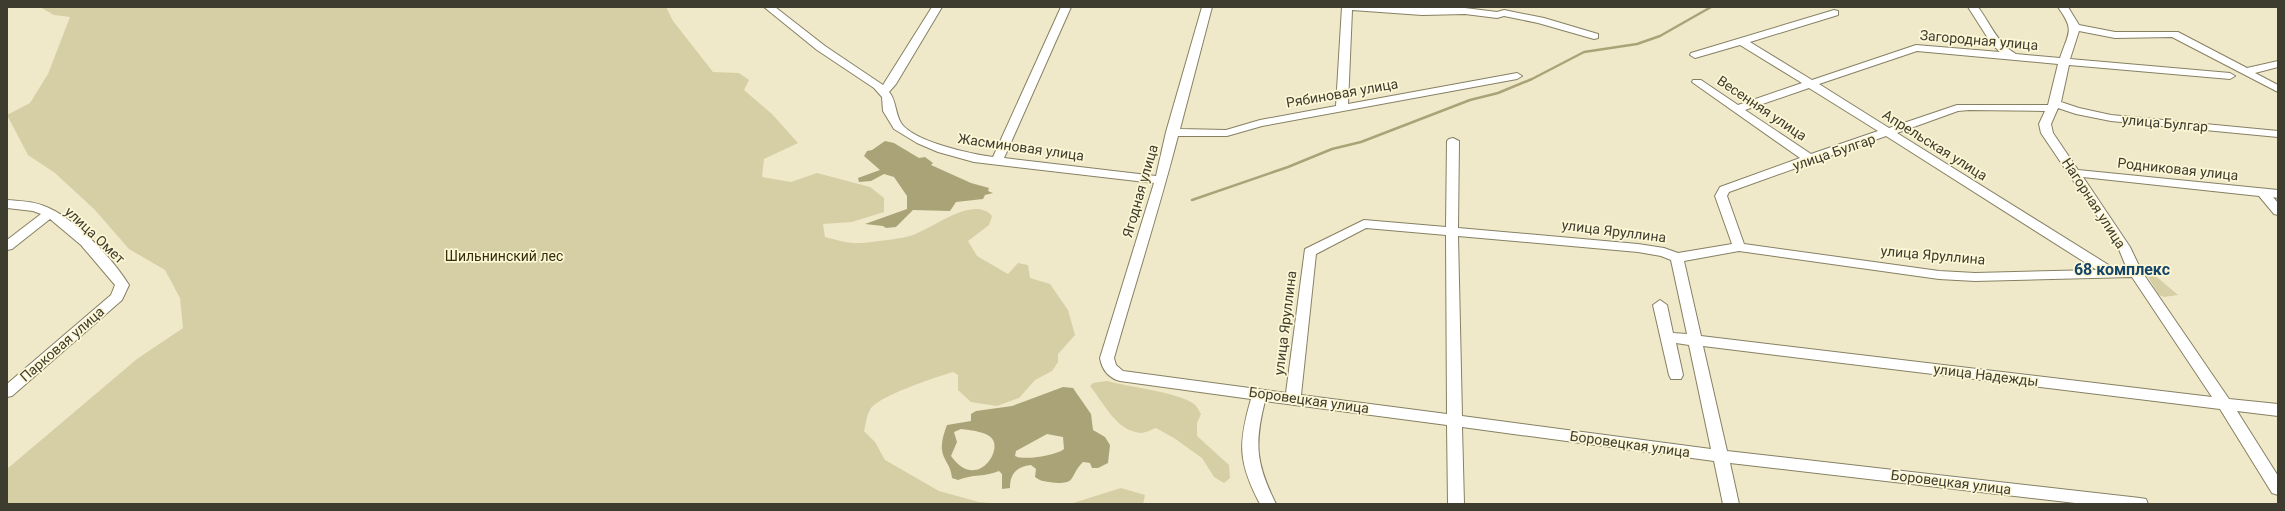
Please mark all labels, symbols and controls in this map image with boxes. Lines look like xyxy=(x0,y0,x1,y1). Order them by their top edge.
street label: Загородная улица xyxy=(1919,27,2039,53)
street label: Весенняя улица xyxy=(1714,72,1810,144)
street label: Рябиновая улица xyxy=(1285,75,1399,111)
street label: Апрельская улица xyxy=(1880,106,1990,184)
street label: улица Булгар xyxy=(2121,111,2209,135)
street label: Жасминовая улица xyxy=(957,130,1085,164)
street label: улица Булгар xyxy=(1790,130,1878,174)
street label: Ягодная улица xyxy=(1119,143,1161,239)
street label: Нагорная улица xyxy=(2059,155,2129,251)
street label: Родниковая улица xyxy=(2117,155,2239,183)
street label: улица Омет xyxy=(62,203,128,267)
street label: улица Яруллина xyxy=(1561,217,1667,245)
street label: улица Яруллина xyxy=(1880,242,1986,268)
park label: Шильнинский лес xyxy=(445,248,563,264)
district label: 68 комплекс xyxy=(2074,260,2170,279)
street label: улица Яруллина xyxy=(1271,270,1299,376)
street label: Парковая улица xyxy=(17,303,107,385)
street label: улица Надежды xyxy=(1933,361,2039,389)
street label: Боровецкая улица xyxy=(1248,384,1370,416)
street label: Боровецкая улица xyxy=(1569,428,1691,460)
street label: Боровецкая улица xyxy=(1890,467,2012,497)

